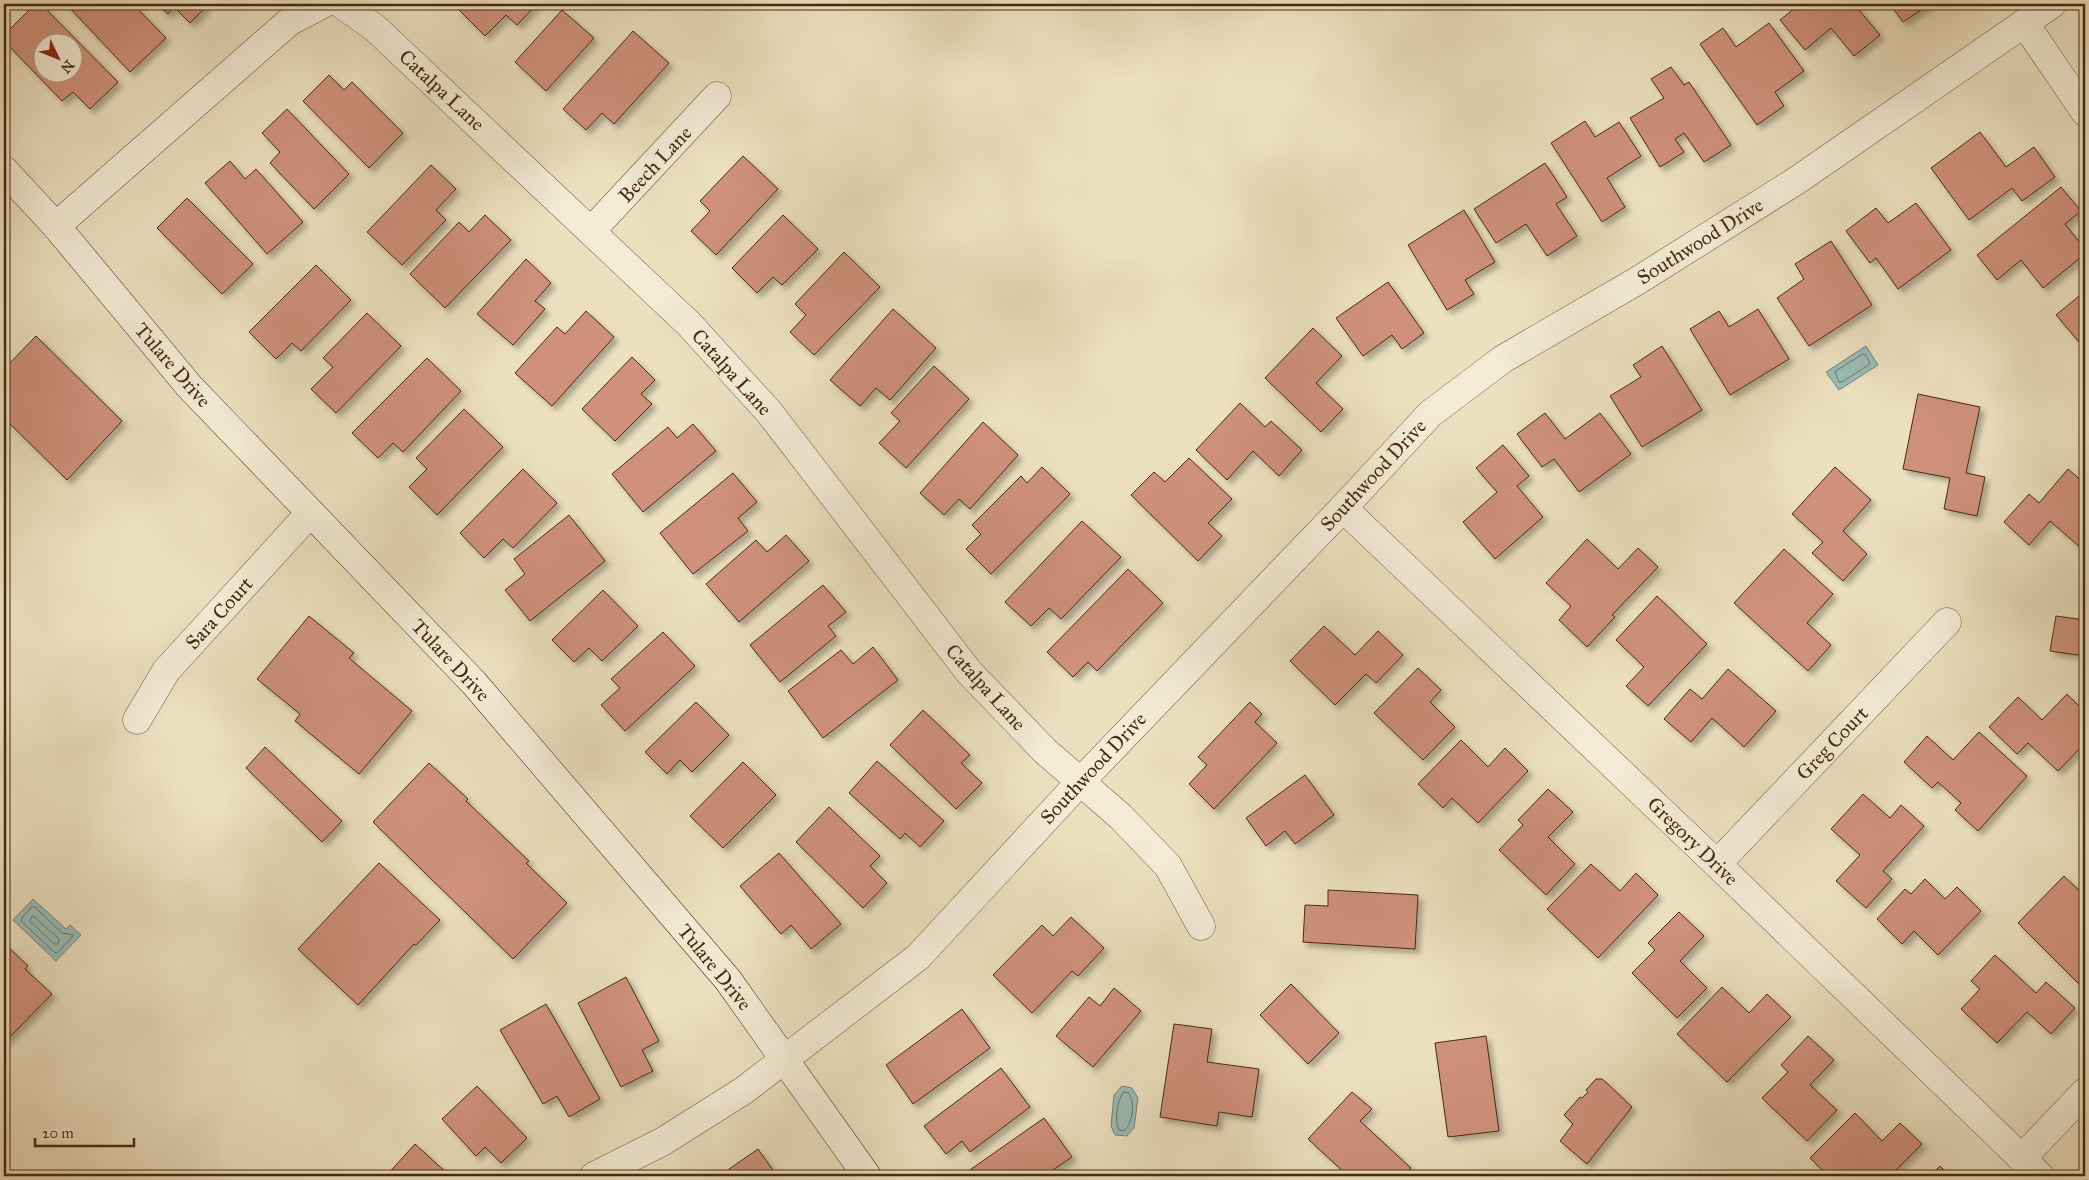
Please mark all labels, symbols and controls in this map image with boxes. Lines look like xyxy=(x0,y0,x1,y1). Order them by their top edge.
north arrow xyxy=(32,32,82,82)
street label: Catalpa Lane xyxy=(394,44,490,136)
text: N xyxy=(57,56,77,77)
street label: Beech Lane xyxy=(613,121,697,207)
street label: Southwood Drive xyxy=(1632,193,1768,289)
street label: Tulare Drive xyxy=(130,318,216,412)
street label: Catalpa Lane xyxy=(687,324,777,420)
street label: Southwood Drive xyxy=(1315,414,1431,536)
street label: Sara Court xyxy=(180,572,258,654)
street label: Tulare Drive xyxy=(407,614,495,706)
street label: Catalpa Lane xyxy=(941,639,1031,735)
street label: Greg Court xyxy=(1791,701,1874,785)
street label: Southwood Drive xyxy=(1035,707,1151,829)
street label: Gregory Drive xyxy=(1642,792,1744,891)
street label: Tulare Drive xyxy=(673,919,757,1015)
scale bar xyxy=(35,1115,134,1147)
text: 20 m xyxy=(42,1124,74,1142)

